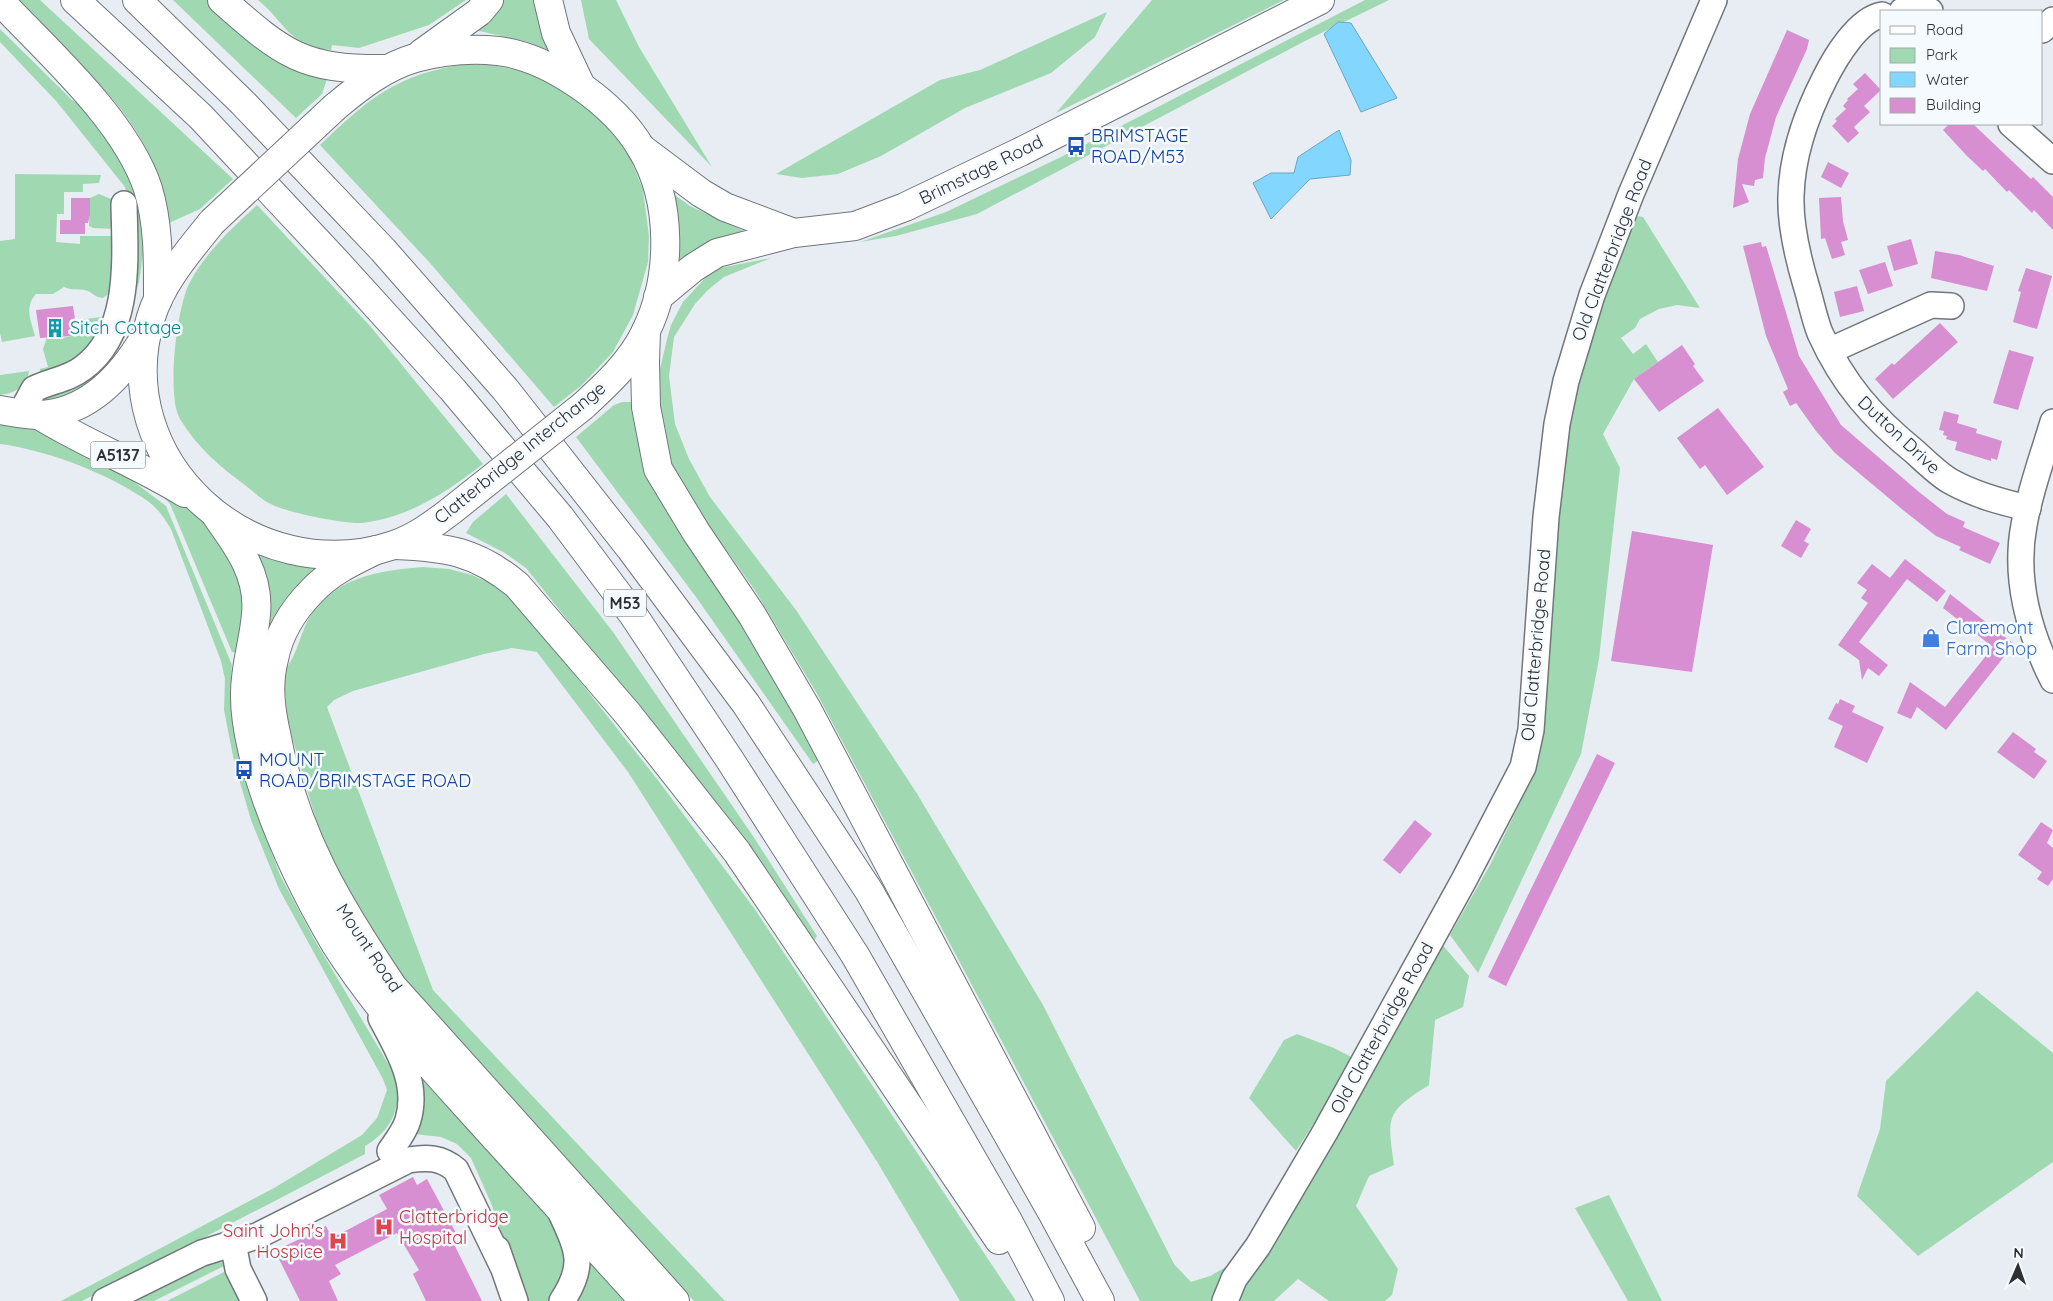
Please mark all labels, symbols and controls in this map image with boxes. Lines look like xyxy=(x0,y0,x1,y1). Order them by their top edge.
legend xyxy=(1880,10,2043,125)
text: Road xyxy=(1926,20,1963,39)
text: Park xyxy=(1926,45,1958,64)
text: Water xyxy=(1926,70,1969,89)
text: Building xyxy=(1926,95,1981,114)
place label: BRIMSTAGE ROAD/M53 xyxy=(1091,124,1189,168)
street label: Brimstage Road xyxy=(915,130,1046,209)
bus stop icon: BRIMSTAGE ROAD/M53 xyxy=(1065,135,1087,157)
street label: Old Clatterbridge Road xyxy=(1566,156,1657,344)
place label: Sitch Cottage xyxy=(70,316,181,339)
building icon: Sitch Cottage xyxy=(44,317,66,339)
street label: Clatterbridge Interchange xyxy=(429,376,610,529)
street label: Dutton Drive xyxy=(1853,390,1946,479)
road number: A5137 xyxy=(90,442,146,468)
street label: Old Clatterbridge Road xyxy=(1516,548,1555,742)
road number: M53 xyxy=(604,590,646,616)
place label: Claremont Farm Shop xyxy=(1946,616,2037,660)
shop icon: Claremont Farm Shop xyxy=(1920,627,1942,649)
place label: MOUNT ROAD/BRIMSTAGE ROAD xyxy=(259,748,471,792)
bus stop icon: MOUNT ROAD/BRIMSTAGE ROAD xyxy=(233,759,255,781)
street label: Mount Road xyxy=(331,899,407,996)
street label: Old Clatterbridge Road xyxy=(1325,938,1438,1118)
place label: Clatterbridge Hospital xyxy=(399,1205,509,1249)
hospital icon: Clatterbridge Hospital xyxy=(373,1216,395,1238)
place label: Saint John's Hospice xyxy=(223,1219,323,1263)
hospital icon: Saint John's Hospice xyxy=(327,1230,349,1252)
north arrow xyxy=(1993,1241,2043,1291)
text: N xyxy=(2013,1244,2024,1262)

